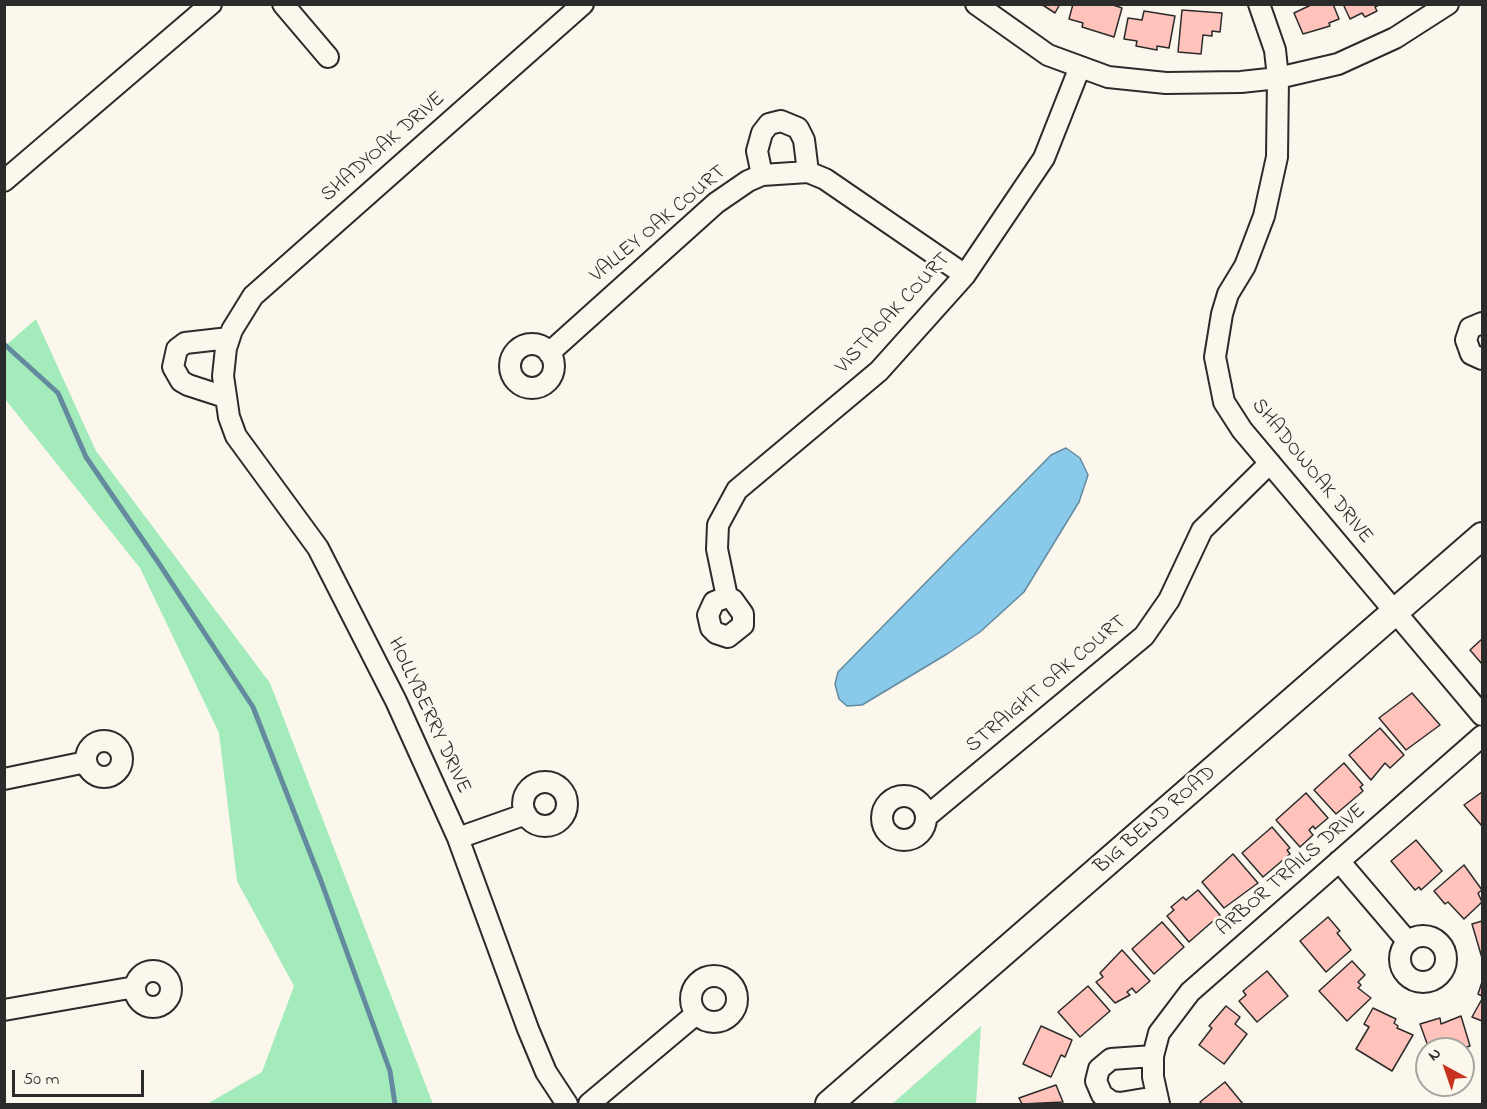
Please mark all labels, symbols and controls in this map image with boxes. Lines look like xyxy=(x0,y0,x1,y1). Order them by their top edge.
street label: SHADYOAK DRIVE xyxy=(317,87,451,209)
street label: VALLEY OAK COURT xyxy=(586,161,732,289)
street label: VISTAOAK COURT xyxy=(831,248,957,380)
street label: SHADOWOAK DRIVE xyxy=(1245,394,1377,550)
street label: STRAIGHT OAK COURT xyxy=(962,611,1132,759)
street label: HOLLYBERRY DRIVE xyxy=(381,634,475,798)
street label: BIG BEND ROAD xyxy=(1090,761,1222,881)
street label: ARBOR TRAILS DRIVE xyxy=(1212,799,1372,943)
north arrow xyxy=(1415,1037,1475,1097)
text: N xyxy=(1423,1042,1447,1067)
scale bar xyxy=(15,1058,147,1096)
text: 50 m xyxy=(23,1067,60,1093)

